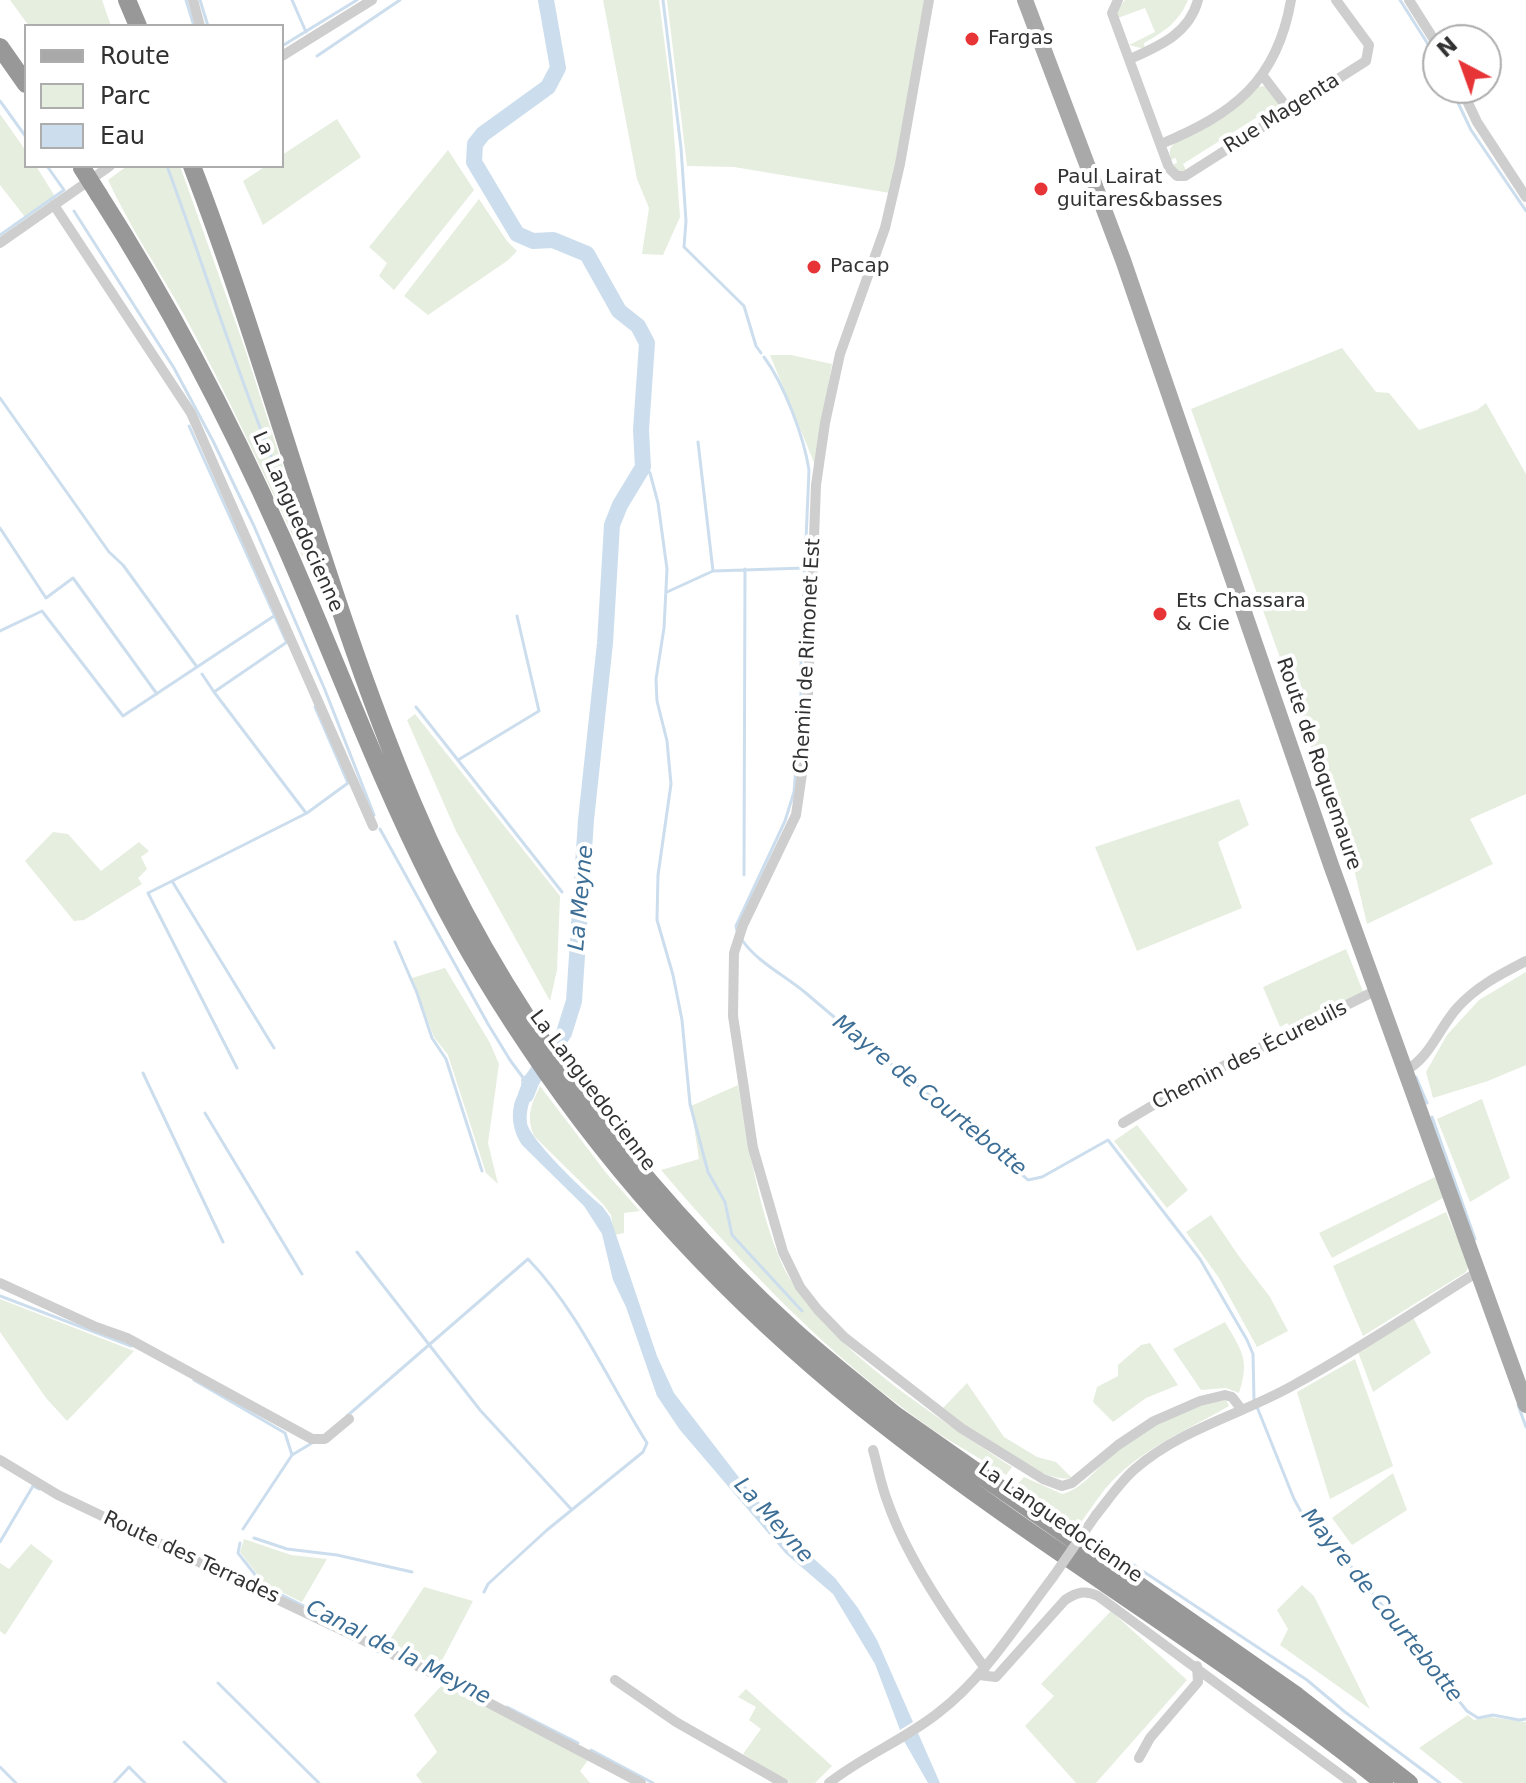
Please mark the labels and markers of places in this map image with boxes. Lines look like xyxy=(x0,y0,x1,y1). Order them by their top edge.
place label: Fargas xyxy=(988,27,1053,51)
marker: Fargas xyxy=(963,30,981,48)
place label: Paul Lairat guitares&basses xyxy=(1057,166,1223,213)
marker: Paul Lairat guitares&basses xyxy=(1032,180,1050,198)
place label: Pacap xyxy=(830,255,889,279)
marker: Pacap xyxy=(805,258,823,276)
place label: Ets Chassara & Cie xyxy=(1176,590,1306,637)
marker: Ets Chassara & Cie xyxy=(1151,605,1169,623)

